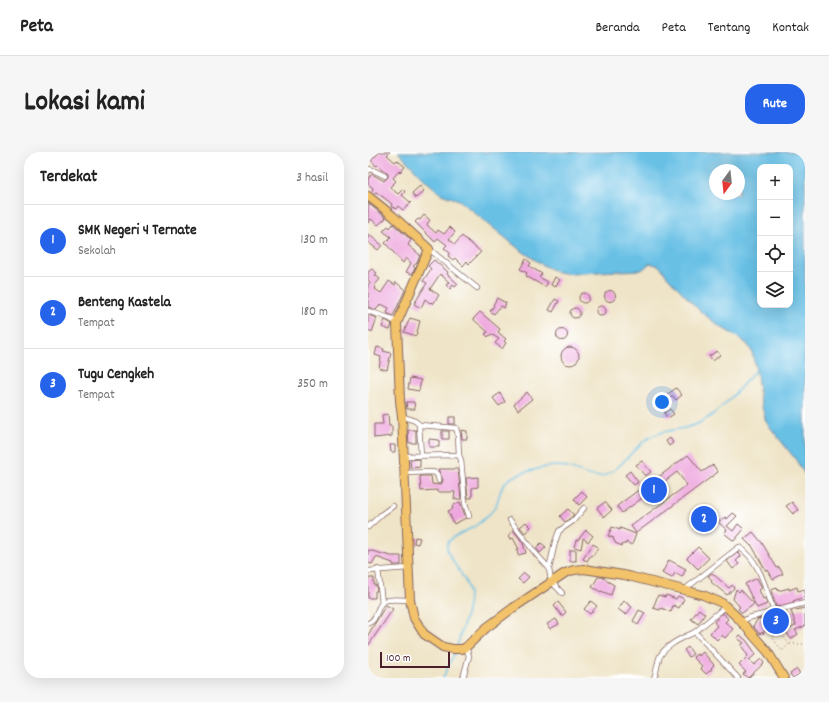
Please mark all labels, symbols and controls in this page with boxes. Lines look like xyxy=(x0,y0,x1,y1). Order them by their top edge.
text: Peta xyxy=(20,14,53,41)
text: Beranda xyxy=(595,18,640,38)
text: Peta xyxy=(662,18,686,38)
text: Tentang xyxy=(708,18,750,38)
text: Kontak xyxy=(772,18,809,38)
text: Lokasi kami xyxy=(24,84,145,124)
button: Rute xyxy=(745,84,805,124)
north arrow xyxy=(709,164,745,200)
map controls xyxy=(757,164,793,308)
button: + xyxy=(757,164,793,200)
text: Terdekat xyxy=(40,166,97,190)
text: 3 hasil xyxy=(296,169,328,188)
button: − xyxy=(757,200,793,236)
text: SMK Negeri 4 Ternate xyxy=(78,220,197,242)
text: 1 xyxy=(52,231,54,250)
text: 130 m xyxy=(300,231,328,250)
button: locate xyxy=(757,236,793,272)
text: Sekolah xyxy=(78,242,116,261)
button: layers xyxy=(757,272,793,308)
text: Benteng Kastela xyxy=(78,292,171,314)
text: 2 xyxy=(50,303,56,322)
text: 180 m xyxy=(301,303,328,322)
text: Tempat xyxy=(78,314,115,333)
text: Tugu Cengkeh xyxy=(78,364,154,386)
text: 3 xyxy=(50,375,56,394)
text: 350 m xyxy=(297,375,328,394)
text: Tempat xyxy=(78,386,115,405)
your location xyxy=(652,392,672,412)
pin: 1 xyxy=(641,475,667,505)
pin: 2 xyxy=(691,504,717,534)
pin: 3 xyxy=(763,606,789,636)
scale bar xyxy=(380,650,450,669)
text: 100 m xyxy=(386,651,410,667)

